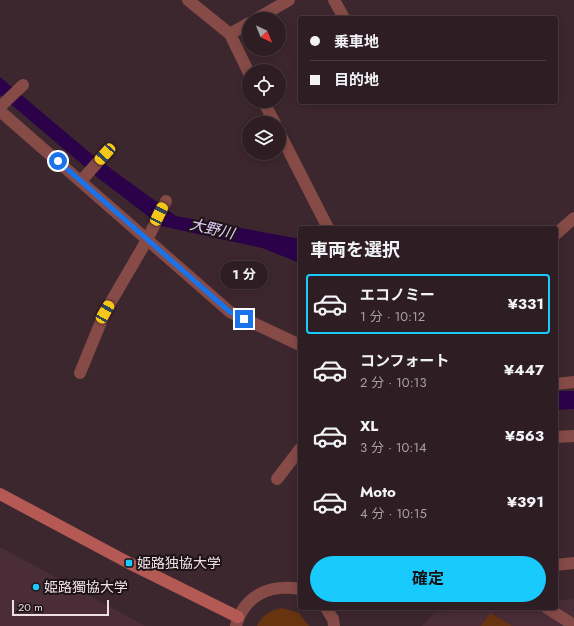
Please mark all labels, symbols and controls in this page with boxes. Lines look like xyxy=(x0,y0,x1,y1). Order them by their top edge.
north arrow xyxy=(242,12,286,56)
map controls xyxy=(242,12,286,160)
text: 乗車地 xyxy=(334,31,379,53)
button: locate xyxy=(242,64,286,108)
text: 目的地 xyxy=(334,69,379,91)
button: layers xyxy=(242,116,286,160)
car xyxy=(93,141,117,167)
route start xyxy=(49,152,67,170)
car xyxy=(148,201,170,227)
water label: 大野川 xyxy=(188,213,238,245)
text: 車両を選択 xyxy=(310,237,400,263)
callout: 1 分 xyxy=(220,261,268,289)
text: 1 分 xyxy=(232,265,256,284)
text: エコノミー xyxy=(360,284,435,306)
icon: car xyxy=(312,286,348,322)
text: ¥331 xyxy=(508,293,544,315)
car xyxy=(94,299,116,325)
text: 1 分 · 10:12 xyxy=(360,307,425,326)
route end xyxy=(235,310,253,328)
text: コンフォート xyxy=(360,350,450,372)
icon: car xyxy=(312,352,348,388)
text: ¥447 xyxy=(504,359,544,381)
text: 2 分 · 10:13 xyxy=(360,373,427,392)
text: XL xyxy=(360,415,378,437)
icon: car xyxy=(312,418,348,454)
text: ¥563 xyxy=(505,425,544,447)
text: 3 分 · 10:14 xyxy=(360,438,427,457)
text: Moto xyxy=(360,481,396,503)
icon: car xyxy=(312,484,348,520)
text: ¥391 xyxy=(507,491,544,513)
text: 4 分 · 10:15 xyxy=(360,504,427,523)
place label: 姫路独協大学 xyxy=(137,553,221,573)
button: 確定 xyxy=(310,556,546,602)
marker: 姫路独協大学 xyxy=(124,558,134,568)
place label: 姫路獨協大学 xyxy=(44,577,128,597)
marker: 姫路獨協大学 xyxy=(31,582,41,592)
scale bar xyxy=(12,598,109,617)
text: 20 m xyxy=(18,599,43,615)

